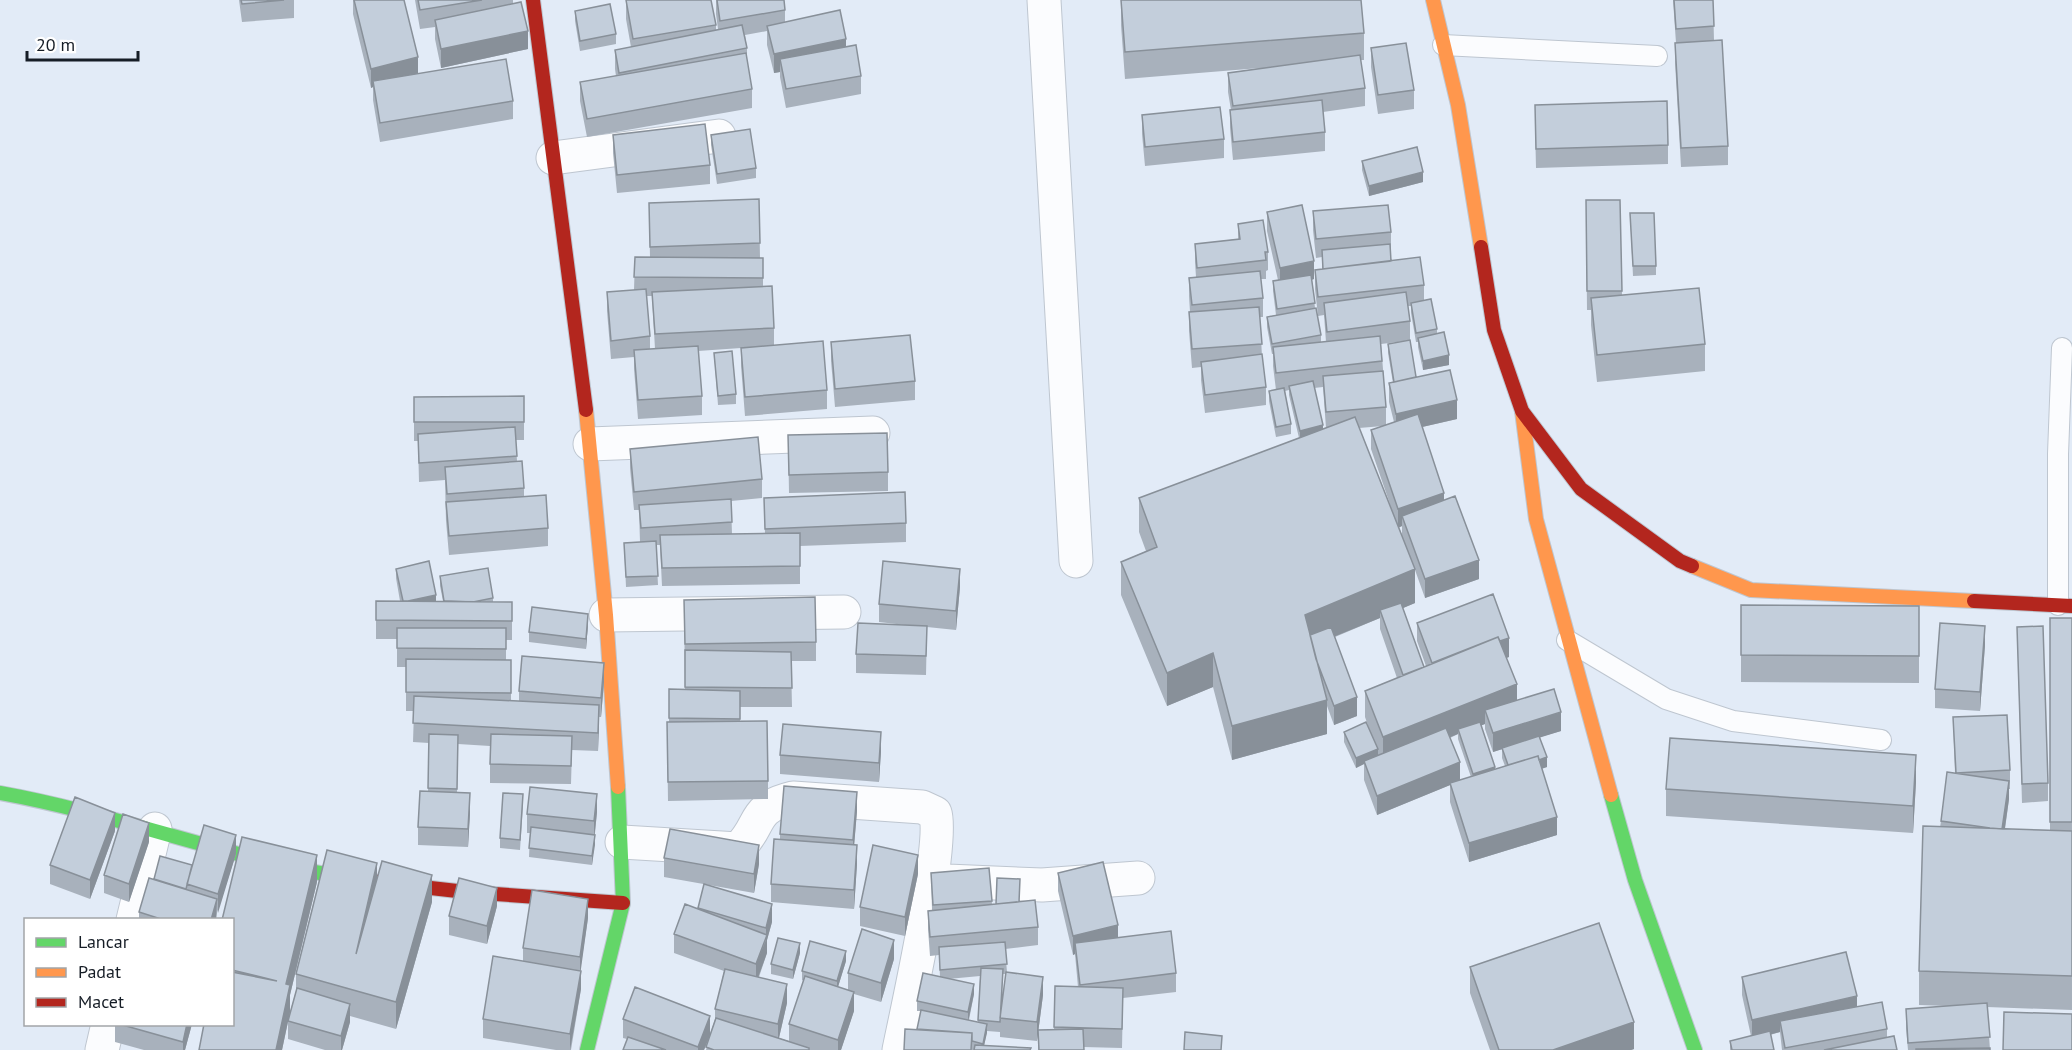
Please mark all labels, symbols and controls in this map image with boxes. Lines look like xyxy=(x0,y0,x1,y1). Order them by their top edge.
scale bar xyxy=(27,24,138,62)
text: 20 m xyxy=(36,33,75,56)
legend xyxy=(24,918,234,1026)
text: Lancar xyxy=(78,930,129,953)
text: Padat xyxy=(78,960,121,983)
text: Macet xyxy=(78,990,124,1013)

